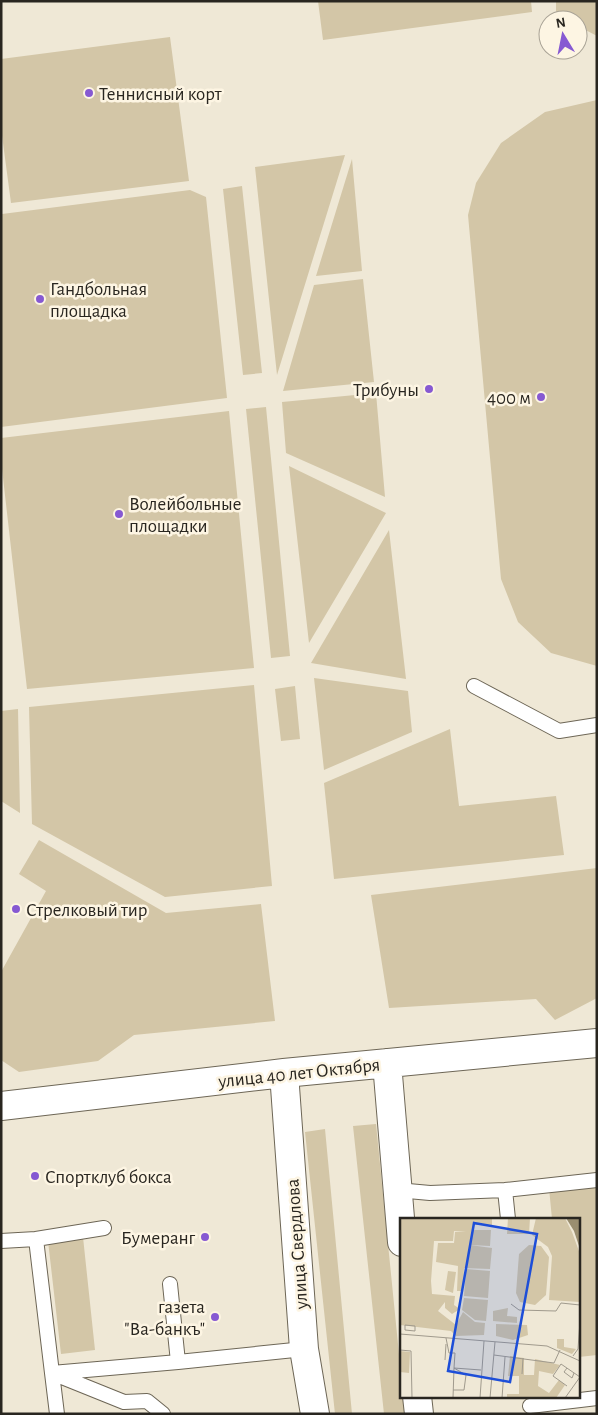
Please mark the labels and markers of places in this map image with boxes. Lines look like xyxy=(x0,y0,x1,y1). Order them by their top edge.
place label: Теннисный корт xyxy=(99,85,222,104)
marker: Теннисный корт xyxy=(83,87,95,99)
place label: Гандбольная площадка xyxy=(50,280,147,321)
marker: Гандбольная площадка xyxy=(34,293,46,305)
place label: Трибуны xyxy=(353,381,419,400)
marker: Трибуны xyxy=(423,383,435,395)
place label: 400 м xyxy=(487,389,531,408)
marker: 400 м xyxy=(535,391,547,403)
place label: Волейбольные площадки xyxy=(129,495,241,536)
marker: Волейбольные площадки xyxy=(113,508,125,520)
place label: Стрелковый тир xyxy=(26,901,148,920)
marker: Стрелковый тир xyxy=(10,903,22,915)
place label: Спортклуб бокса xyxy=(45,1168,172,1187)
marker: Спортклуб бокса xyxy=(29,1170,41,1182)
place label: Бумеранг xyxy=(121,1229,195,1248)
marker: Бумеранг xyxy=(199,1231,211,1243)
place label: газета "Ва-банкъ" xyxy=(124,1298,205,1339)
marker: газета "Ва-банкъ" xyxy=(209,1311,221,1323)

